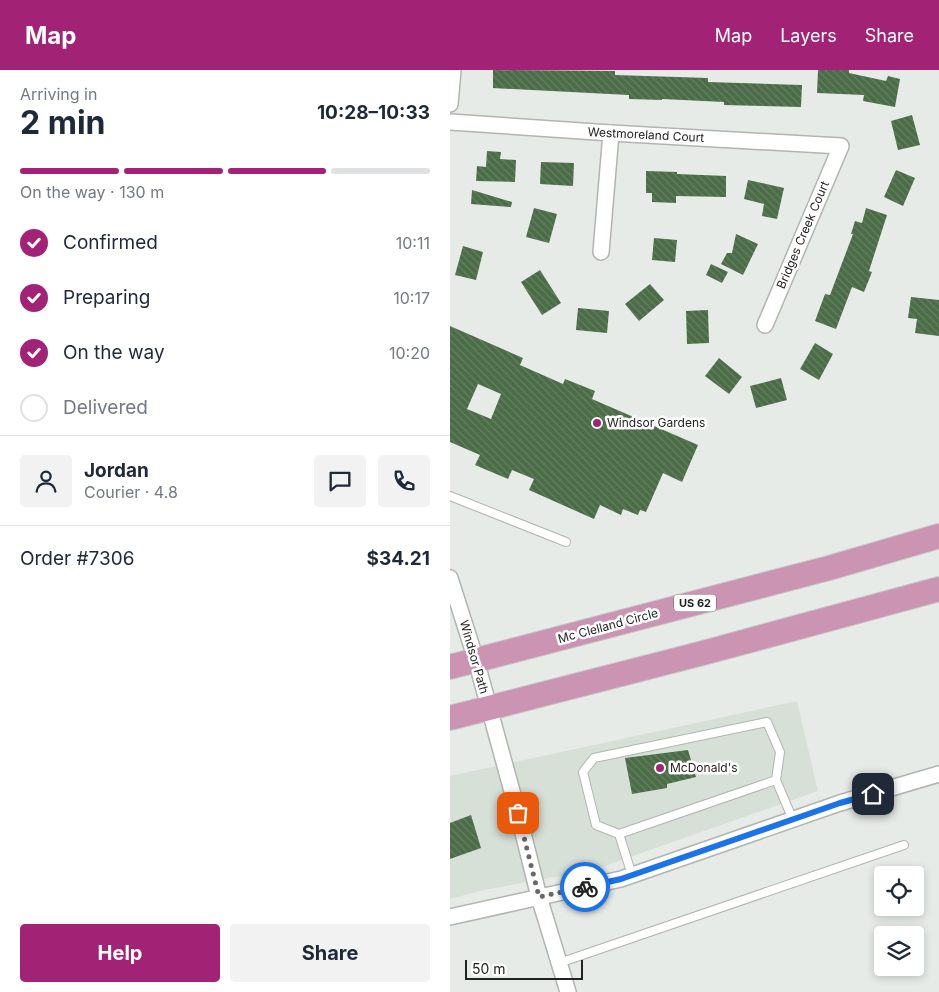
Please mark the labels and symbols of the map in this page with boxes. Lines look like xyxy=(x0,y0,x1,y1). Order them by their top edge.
street label: Westmoreland Court xyxy=(587,124,705,145)
street label: Bridges Creek Court xyxy=(773,179,832,291)
place label: Windsor Gardens xyxy=(607,415,705,430)
marker: Windsor Gardens xyxy=(591,417,603,429)
road number: US 62 xyxy=(674,594,716,612)
street label: Mc Clelland Circle xyxy=(556,605,659,646)
street label: Windsor Path xyxy=(457,618,492,695)
place label: McDonald's xyxy=(670,760,738,775)
marker: McDonald's xyxy=(654,762,666,774)
pin xyxy=(852,773,894,815)
pin xyxy=(497,792,539,834)
courier xyxy=(560,862,610,912)
scale bar xyxy=(465,957,582,980)

